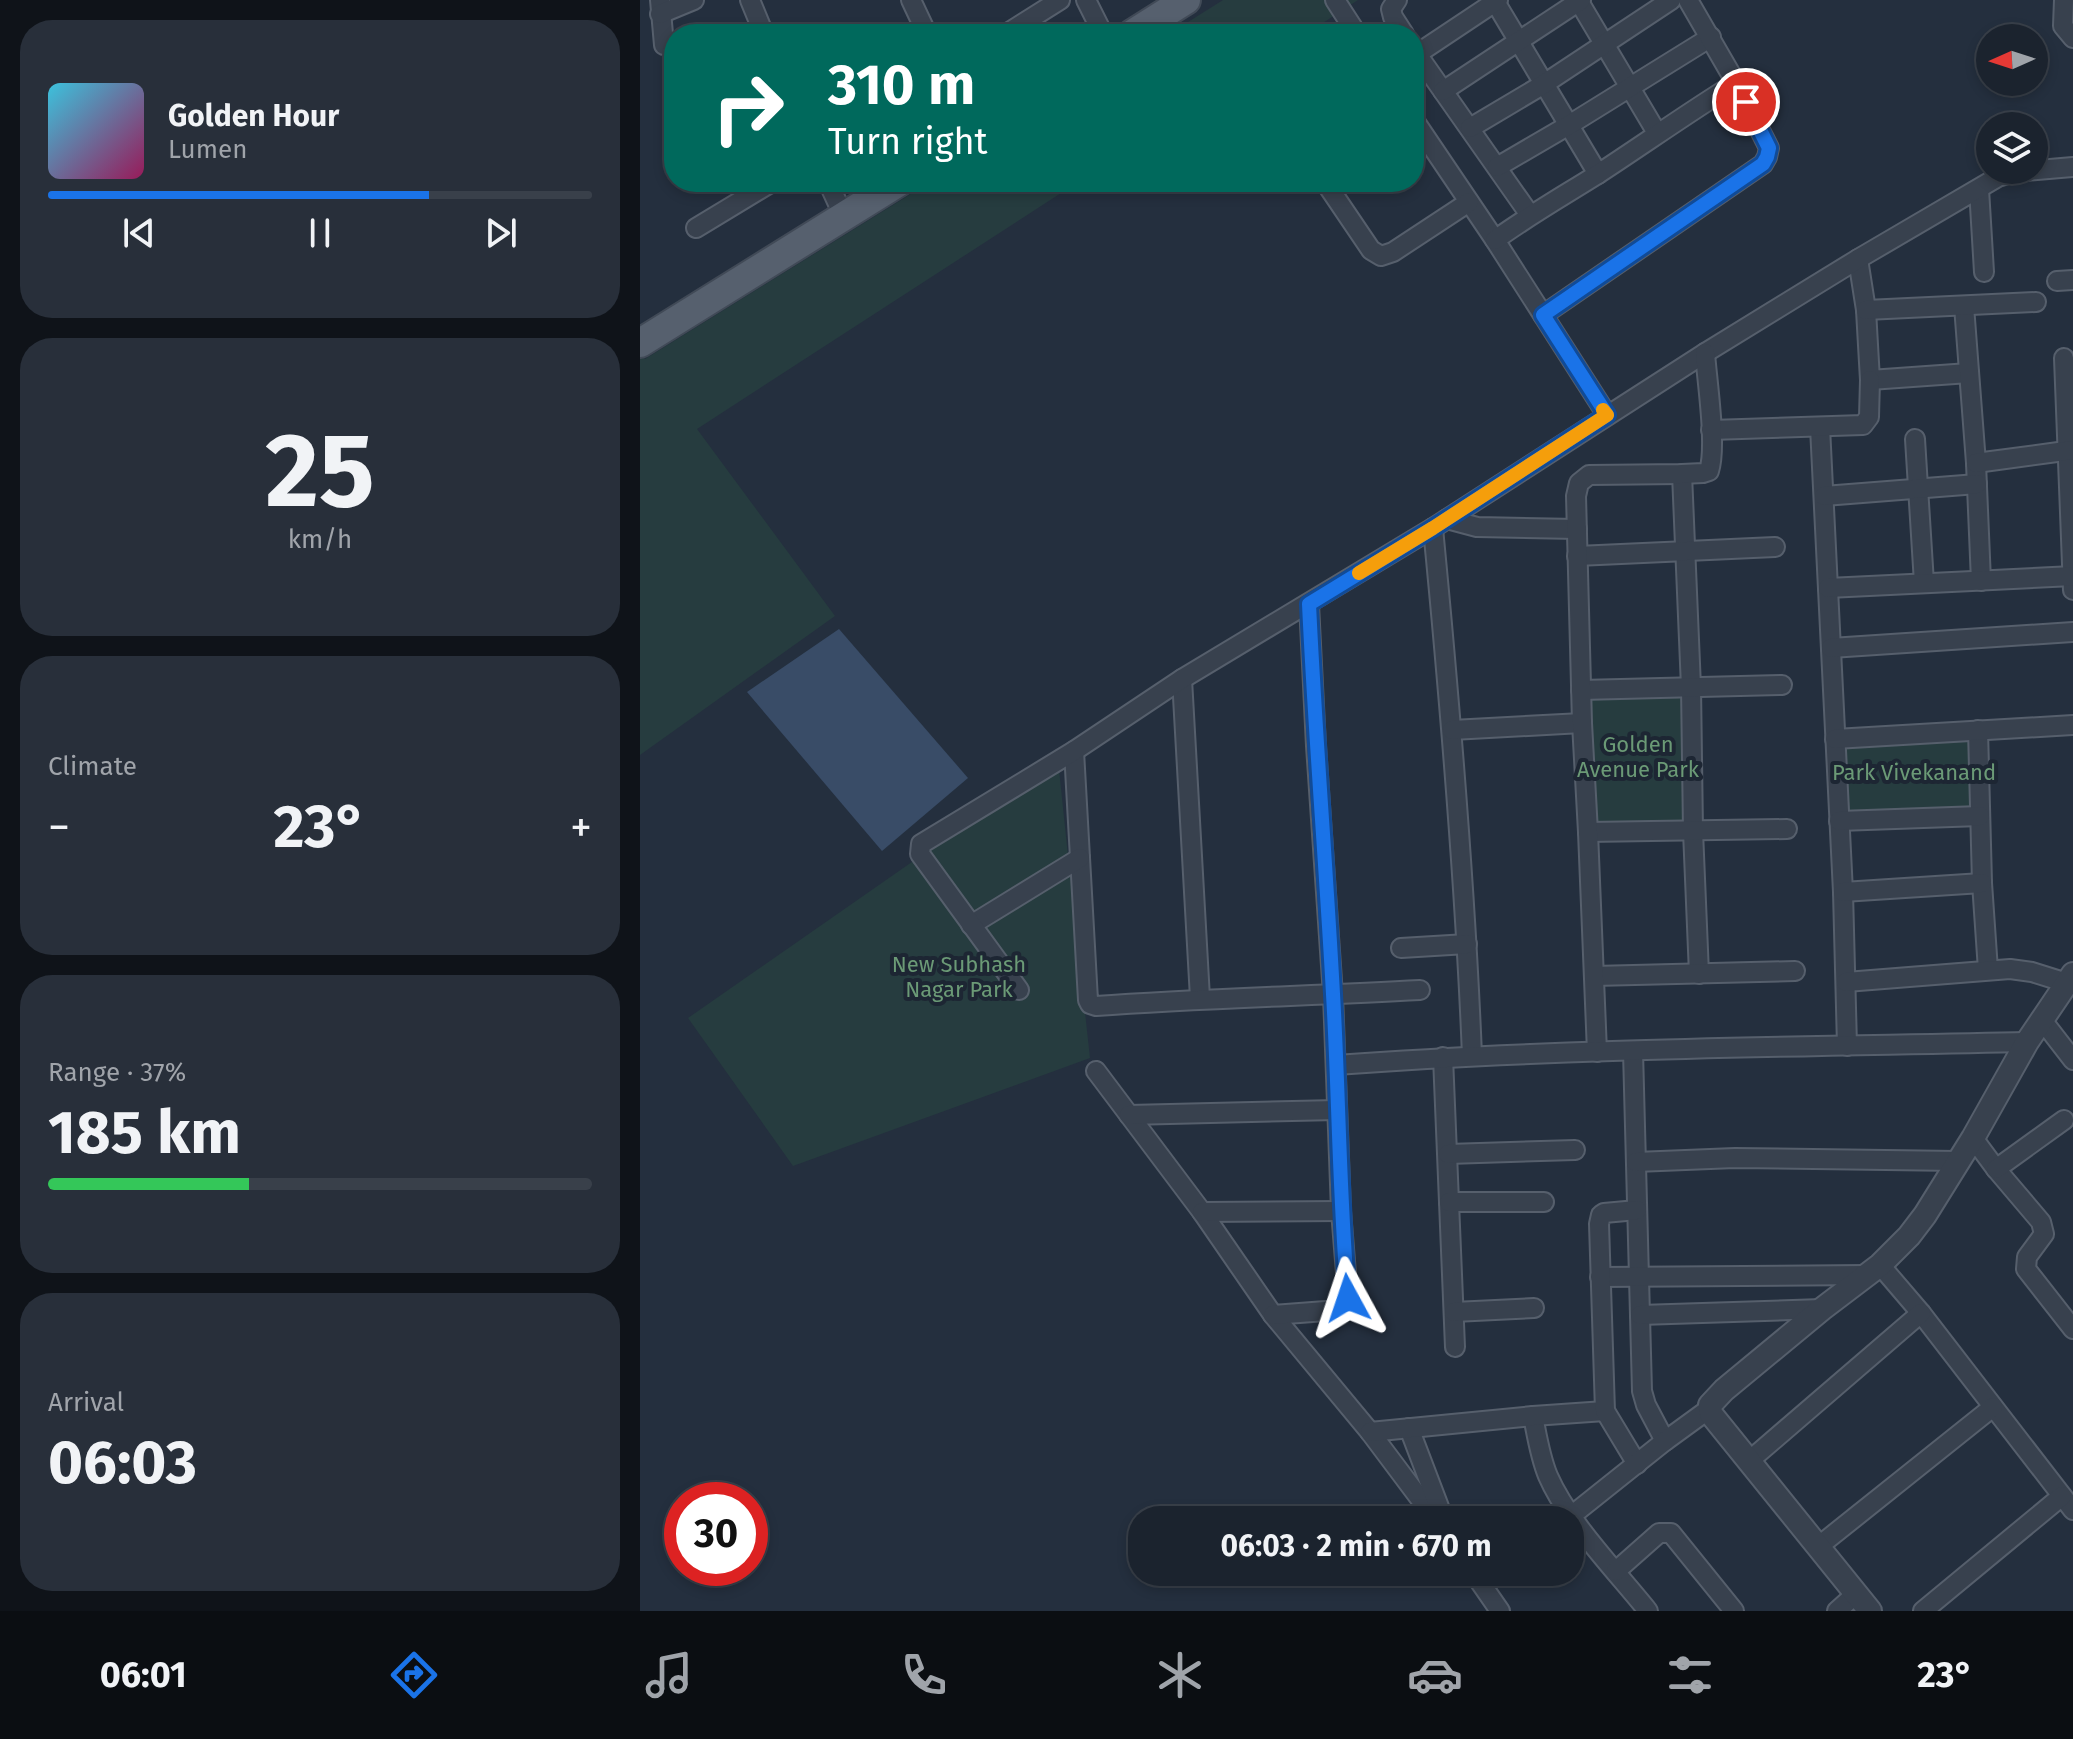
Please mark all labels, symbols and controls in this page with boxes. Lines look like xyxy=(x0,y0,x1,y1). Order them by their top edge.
north arrow xyxy=(1976,24,2048,96)
map controls xyxy=(1976,24,2048,184)
text: 310 m xyxy=(828,52,975,119)
icon: right xyxy=(696,56,800,160)
pin xyxy=(1712,68,1780,136)
icon: arrive xyxy=(1724,80,1768,124)
text: Golden Hour xyxy=(168,98,339,134)
button: layers xyxy=(1976,112,2048,184)
text: Turn right xyxy=(828,120,988,164)
text: Lumen xyxy=(168,134,247,165)
icon: previous xyxy=(117,211,161,255)
icon: pause xyxy=(298,211,342,255)
icon: next xyxy=(479,211,523,255)
text: 25 xyxy=(265,409,375,534)
text: km/h xyxy=(288,524,352,555)
park label: Golden Avenue Park xyxy=(1577,731,1700,783)
text: Climate xyxy=(48,751,137,782)
park label: Park Vivekanand xyxy=(1832,759,1996,786)
text: 23° xyxy=(273,791,367,863)
text: − xyxy=(48,801,70,854)
text: + xyxy=(570,801,592,854)
park label: New Subhash Nagar Park xyxy=(892,951,1026,1003)
text: Range · 37% xyxy=(48,1057,186,1088)
text: 185 km xyxy=(48,1097,241,1169)
position arrow xyxy=(1306,1256,1390,1340)
text: Arrival xyxy=(48,1387,124,1418)
text: 06:03 xyxy=(48,1427,197,1499)
speed limit sign: 30 xyxy=(664,1482,768,1586)
text: 06:03 · 2 min · 670 m xyxy=(1221,1528,1492,1564)
icon: directions xyxy=(386,1647,442,1703)
icon: music xyxy=(641,1647,697,1703)
icon: phone xyxy=(896,1647,952,1703)
icon: climate xyxy=(1152,1647,1208,1703)
icon: car xyxy=(1407,1647,1463,1703)
icon: filters xyxy=(1662,1647,1718,1703)
text: 06:01 xyxy=(100,1653,187,1697)
text: 23° xyxy=(1917,1653,1973,1697)

